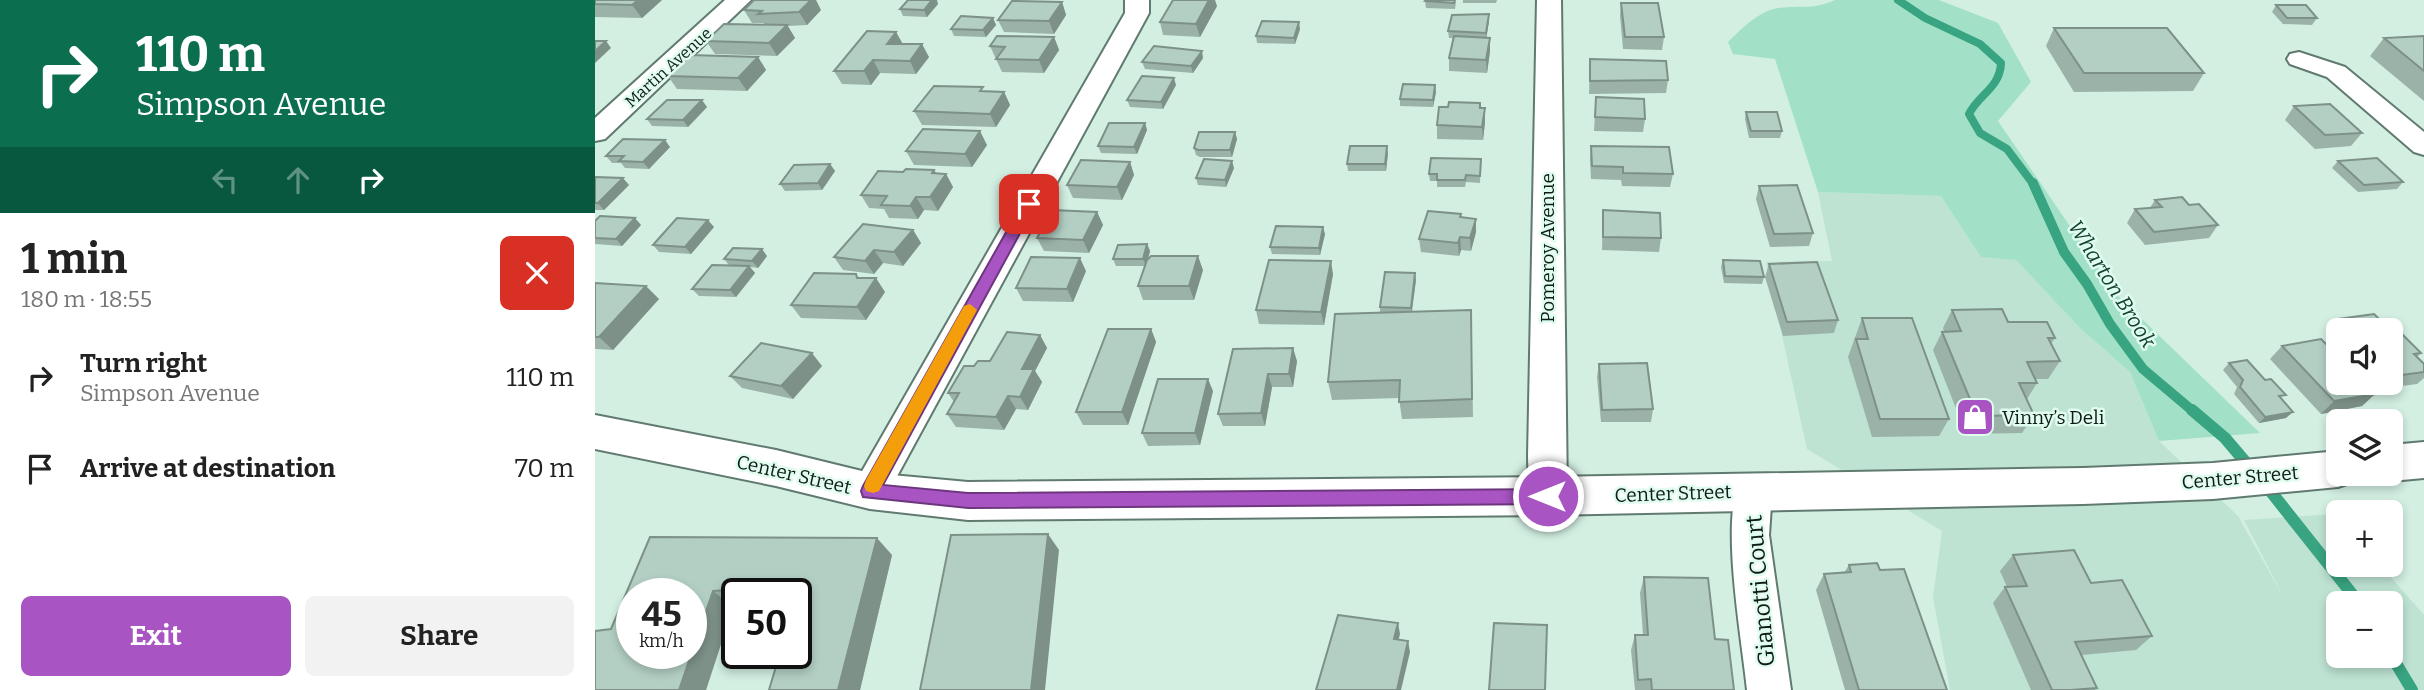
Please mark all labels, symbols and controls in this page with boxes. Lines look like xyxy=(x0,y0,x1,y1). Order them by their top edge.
street label: Martin Avenue xyxy=(621,24,716,111)
text: 110 m xyxy=(136,25,265,84)
icon: right xyxy=(21,28,112,119)
text: Simpson Avenue xyxy=(136,85,386,123)
icon: left xyxy=(206,161,244,199)
icon: ahead xyxy=(279,161,317,199)
icon: right xyxy=(352,161,390,199)
street label: Pomeroy Avenue xyxy=(1536,173,1559,323)
pin xyxy=(999,174,1059,234)
icon: arrive xyxy=(1010,185,1048,223)
water label: Wharton Brook xyxy=(2062,215,2162,353)
text: 1 min xyxy=(21,234,127,284)
button: close xyxy=(500,236,574,310)
text: 180 m · 18:55 xyxy=(21,285,152,313)
map controls xyxy=(2326,318,2403,668)
button: sound xyxy=(2326,318,2403,395)
text: Turn right xyxy=(80,348,207,379)
icon: right xyxy=(21,359,59,397)
text: 110 m xyxy=(506,362,574,393)
text: Simpson Avenue xyxy=(80,379,260,407)
shop icon: Vinny’s Deli xyxy=(1954,396,1996,438)
place label: Vinny’s Deli xyxy=(2002,406,2105,429)
button: layers xyxy=(2326,409,2403,486)
icon: arrive xyxy=(21,450,59,488)
street label: Center Street xyxy=(734,450,854,499)
text: Arrive at destination xyxy=(80,453,335,484)
text: 70 m xyxy=(515,453,574,484)
position arrow xyxy=(1511,459,1585,533)
street label: Center Street xyxy=(2181,461,2299,494)
street label: Center Street xyxy=(1614,480,1732,507)
button: + xyxy=(2326,500,2403,577)
street label: Gianotti Court xyxy=(1739,514,1781,668)
speed limit sign: 50 xyxy=(721,578,812,669)
button: − xyxy=(2326,591,2403,668)
text: 45 xyxy=(641,593,682,635)
button: Exit xyxy=(21,596,291,676)
button: Share xyxy=(305,596,574,676)
text: km/h xyxy=(639,630,684,652)

